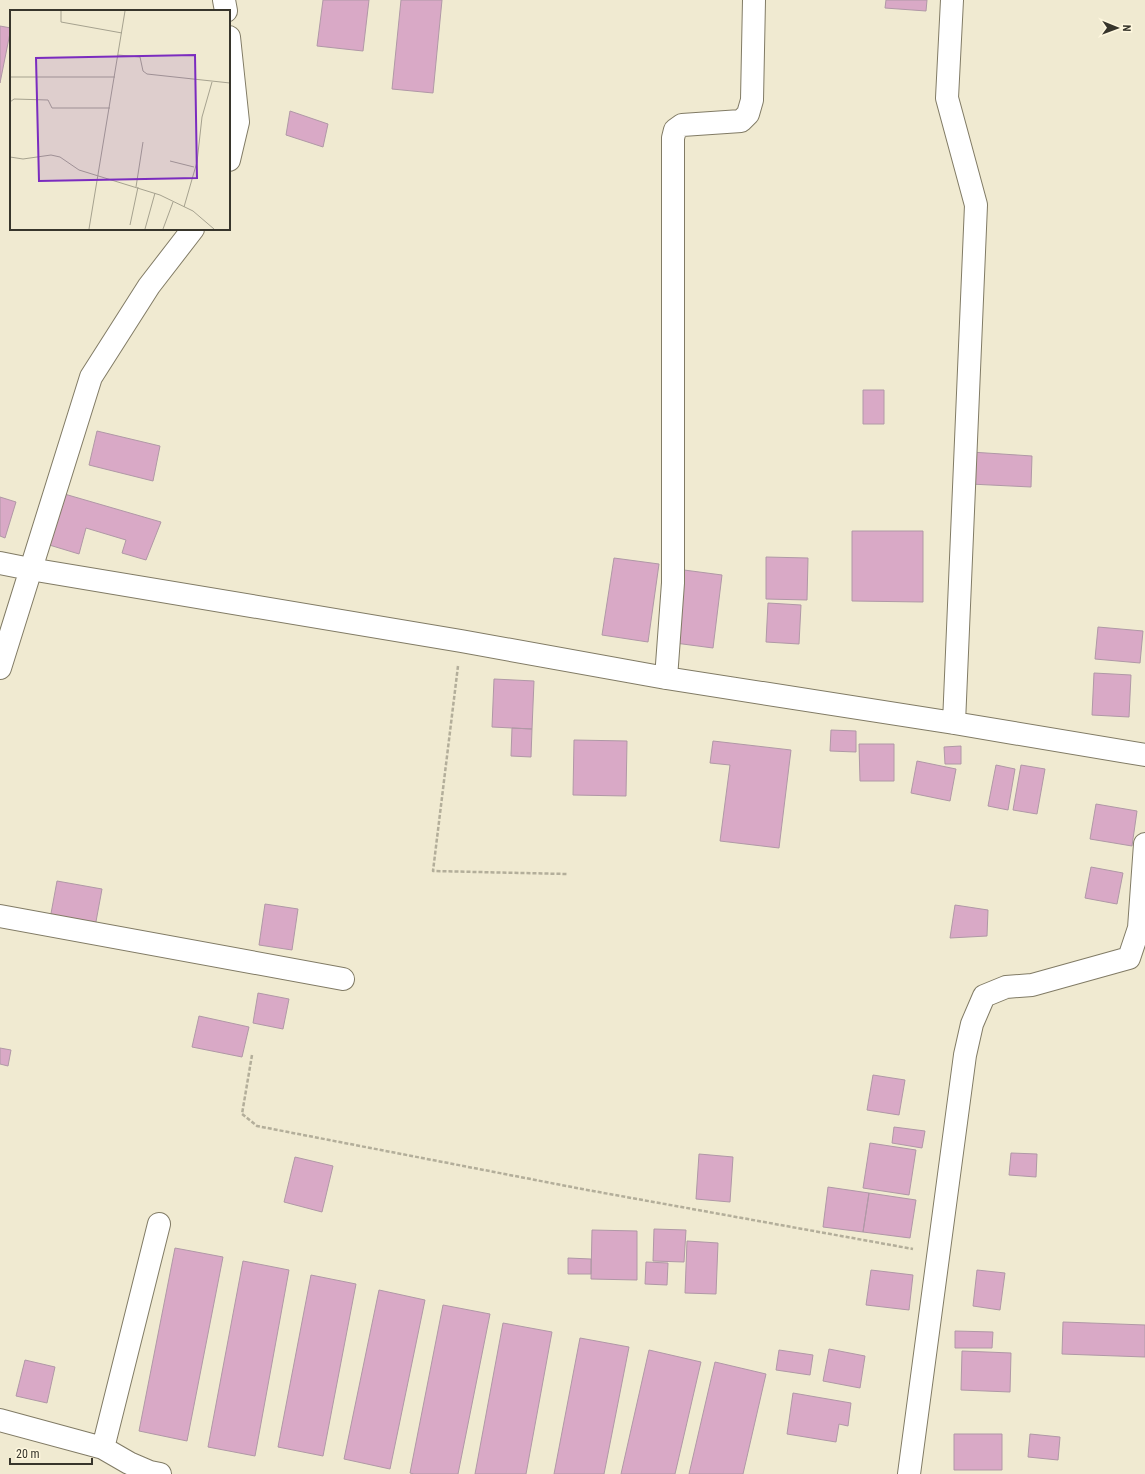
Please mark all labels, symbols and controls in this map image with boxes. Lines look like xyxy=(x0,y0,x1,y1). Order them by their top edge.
north arrow xyxy=(1097,8,1137,48)
inset map xyxy=(10,10,230,230)
text: N xyxy=(1120,25,1133,32)
scale bar xyxy=(10,1440,92,1466)
text: 20 m xyxy=(16,1447,40,1461)

